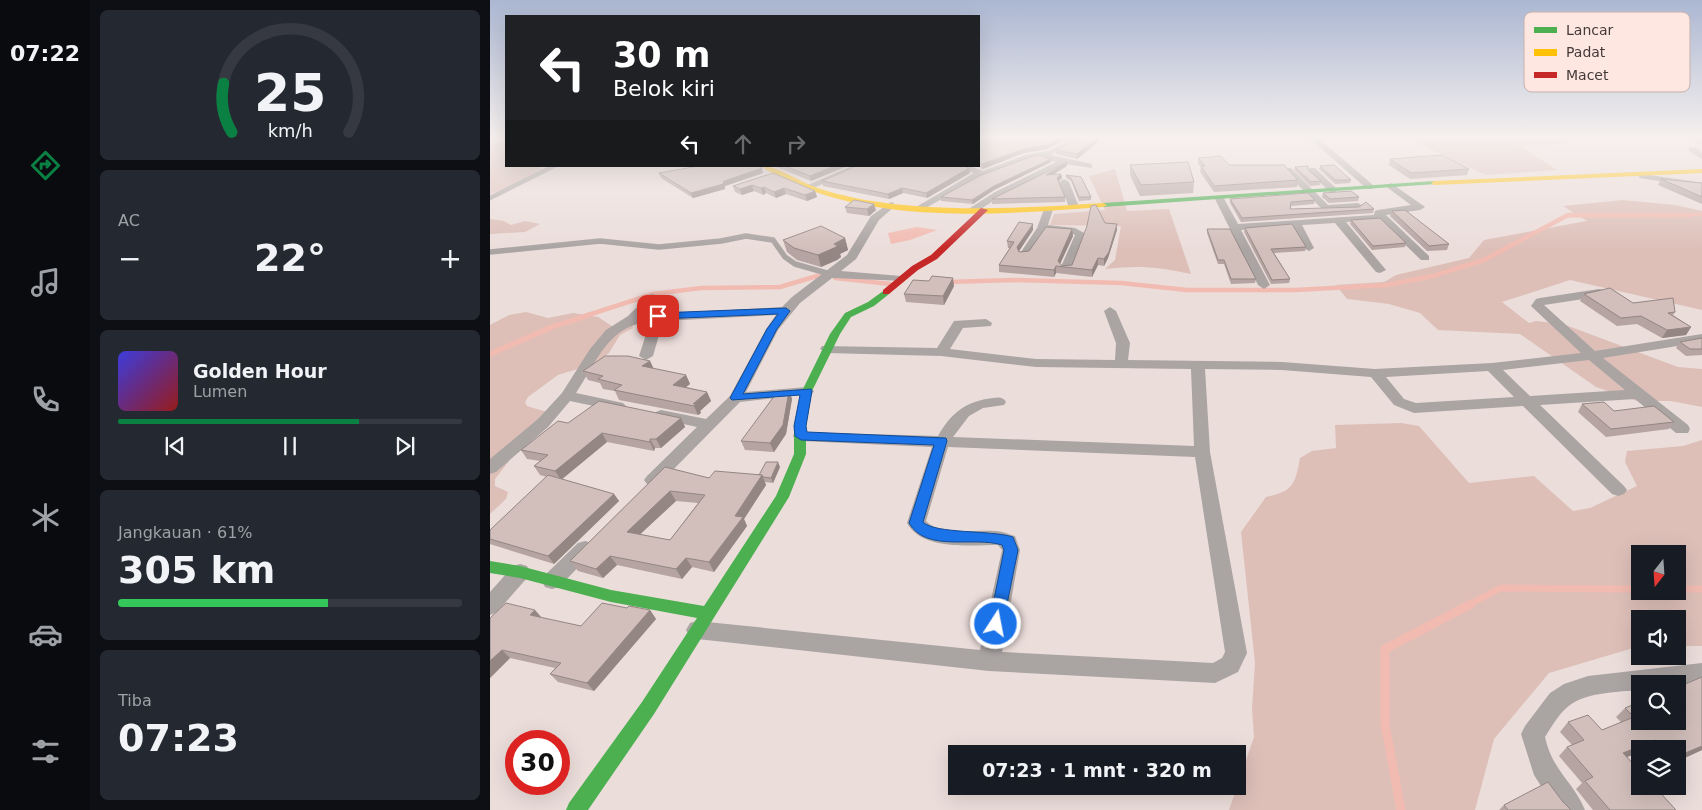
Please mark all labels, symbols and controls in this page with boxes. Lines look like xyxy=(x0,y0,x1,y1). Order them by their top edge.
legend xyxy=(1524,12,1690,92)
text: Lancar xyxy=(1566,22,1614,38)
icon: left xyxy=(530,35,595,100)
text: 30 m xyxy=(613,35,710,75)
text: 07:22 xyxy=(10,41,80,66)
text: Padat xyxy=(1566,44,1606,60)
text: 25 xyxy=(254,63,326,123)
text: Macet xyxy=(1566,67,1609,83)
text: Belok kiri xyxy=(613,76,715,101)
text: km/h xyxy=(267,120,313,141)
icon: left xyxy=(676,130,704,158)
icon: ahead xyxy=(729,130,757,158)
icon: right xyxy=(782,130,810,158)
icon: directions xyxy=(28,148,63,183)
text: AC xyxy=(118,211,140,230)
text: 22° xyxy=(254,236,326,280)
text: − xyxy=(118,242,141,275)
text: + xyxy=(439,242,462,275)
icon: music xyxy=(28,265,63,300)
pin xyxy=(637,295,679,337)
icon: arrive xyxy=(644,302,672,330)
text: Golden Hour xyxy=(193,360,327,382)
icon: phone xyxy=(28,382,63,417)
text: Lumen xyxy=(193,382,247,401)
icon: previous xyxy=(161,432,189,460)
icon: pause xyxy=(276,432,304,460)
icon: next xyxy=(391,432,419,460)
icon: climate xyxy=(28,500,63,535)
text: Jangkauan · 61% xyxy=(118,523,253,542)
north arrow xyxy=(1631,545,1686,600)
map controls xyxy=(1631,545,1686,795)
text: 305 km xyxy=(118,548,275,592)
position arrow xyxy=(969,597,1021,649)
button: sound xyxy=(1631,610,1686,665)
icon: car xyxy=(28,617,63,652)
button: search xyxy=(1631,675,1686,730)
text: Tiba xyxy=(118,691,152,710)
text: 07:23 xyxy=(118,716,239,760)
speed limit sign: 30 xyxy=(505,730,570,795)
icon: filters xyxy=(28,734,63,769)
button: layers xyxy=(1631,740,1686,795)
text: 07:23 · 1 mnt · 320 m xyxy=(982,759,1212,781)

